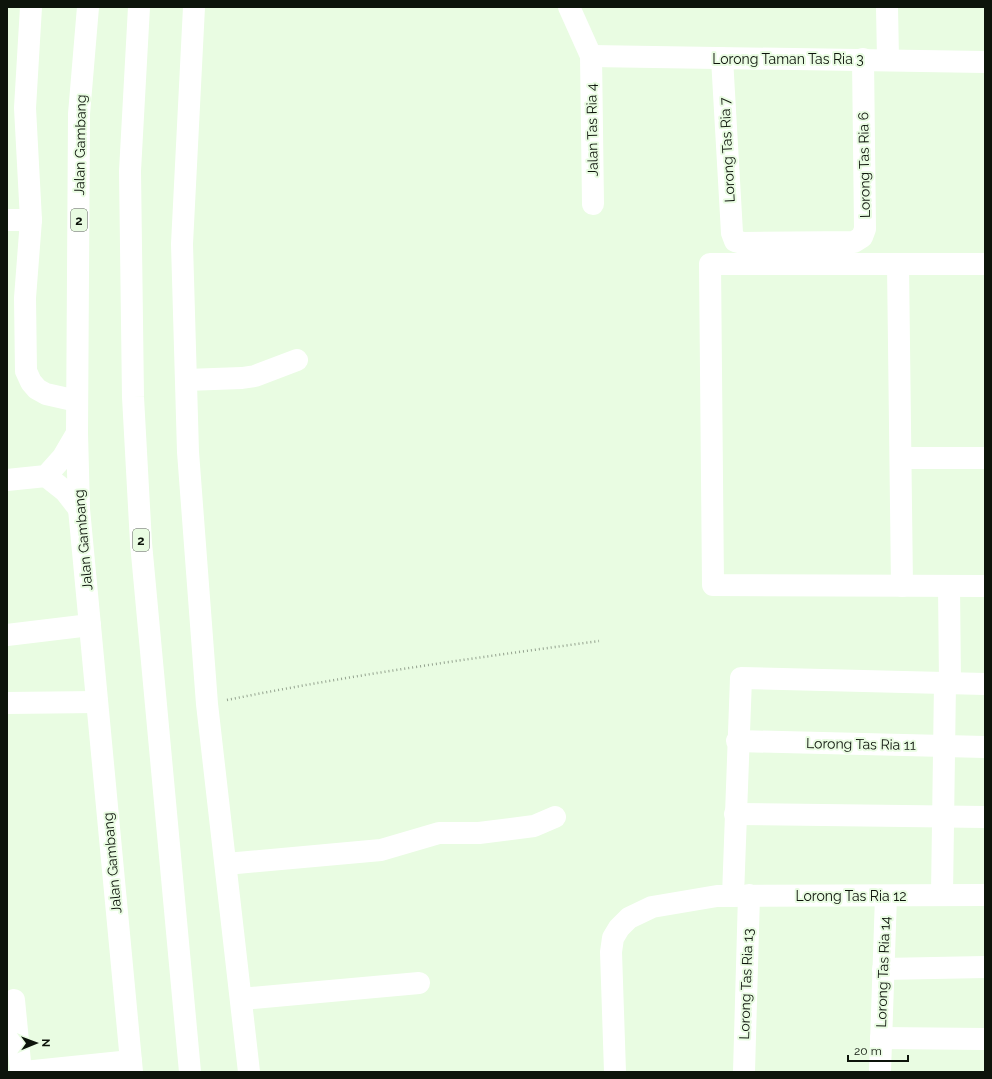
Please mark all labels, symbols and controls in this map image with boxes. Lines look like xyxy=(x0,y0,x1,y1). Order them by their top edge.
street label: Lorong Taman Tas Ria 3 xyxy=(712,51,864,67)
street label: Jalan Tas Ria 4 xyxy=(583,83,601,177)
street label: Jalan Gambang xyxy=(71,94,89,196)
street label: Lorong Tas Ria 7 xyxy=(716,97,738,203)
street label: Lorong Tas Ria 6 xyxy=(855,112,873,218)
road number: 2 xyxy=(71,209,87,231)
street label: Jalan Gambang xyxy=(71,489,95,591)
road number: 2 xyxy=(133,529,149,551)
street label: Lorong Tas Ria 11 xyxy=(806,735,916,753)
street label: Jalan Gambang xyxy=(100,812,124,914)
street label: Lorong Tas Ria 12 xyxy=(796,888,906,904)
street label: Lorong Tas Ria 14 xyxy=(873,916,893,1028)
street label: Lorong Tas Ria 13 xyxy=(736,928,756,1040)
north arrow xyxy=(16,1023,56,1063)
scale bar xyxy=(848,1037,908,1063)
text: N xyxy=(39,1039,52,1047)
text: 20 m xyxy=(854,1044,882,1058)

